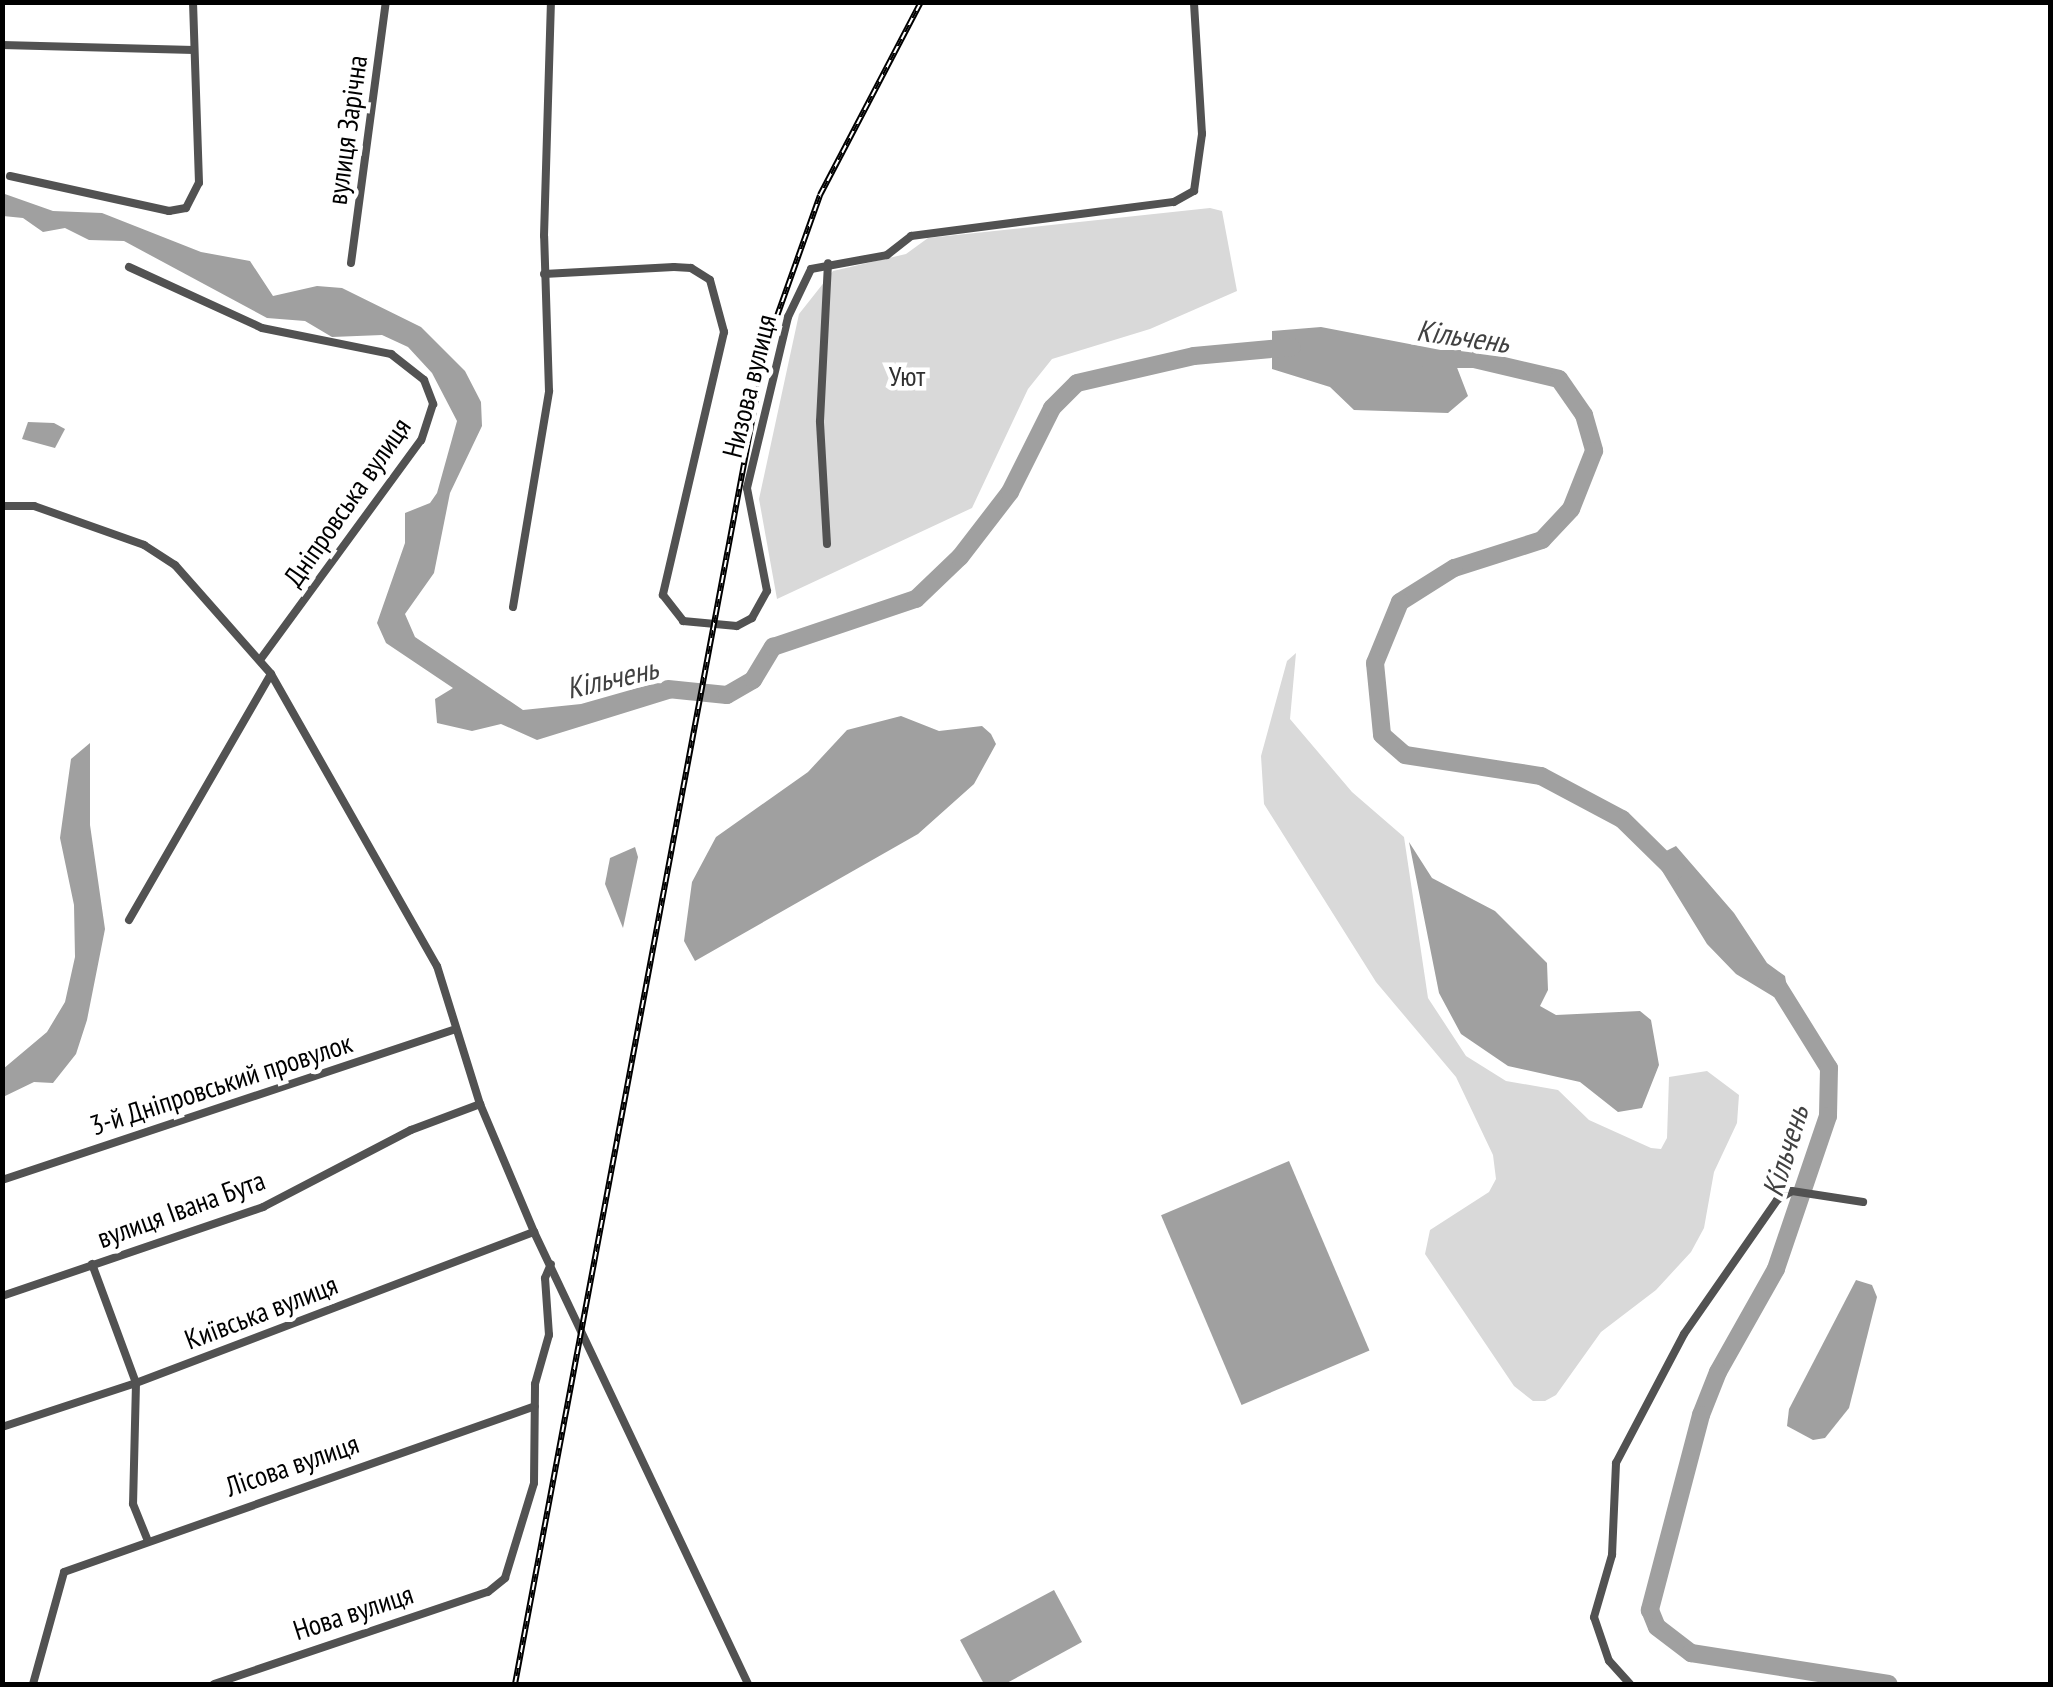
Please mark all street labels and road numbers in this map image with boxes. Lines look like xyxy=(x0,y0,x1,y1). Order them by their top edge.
street label: вулиця Зарічна xyxy=(320,53,374,207)
street label: Низова вулиця xyxy=(715,311,783,461)
street label: Дніпровська вулиця xyxy=(276,411,418,593)
street label: 3-й Дніпровський провулок xyxy=(86,1026,356,1142)
street label: вулиця Івана Бута xyxy=(93,1163,269,1255)
street label: Київська вулиця xyxy=(180,1268,342,1356)
street label: Лісова вулиця xyxy=(221,1427,363,1503)
street label: Нова вулиця xyxy=(289,1577,417,1647)

